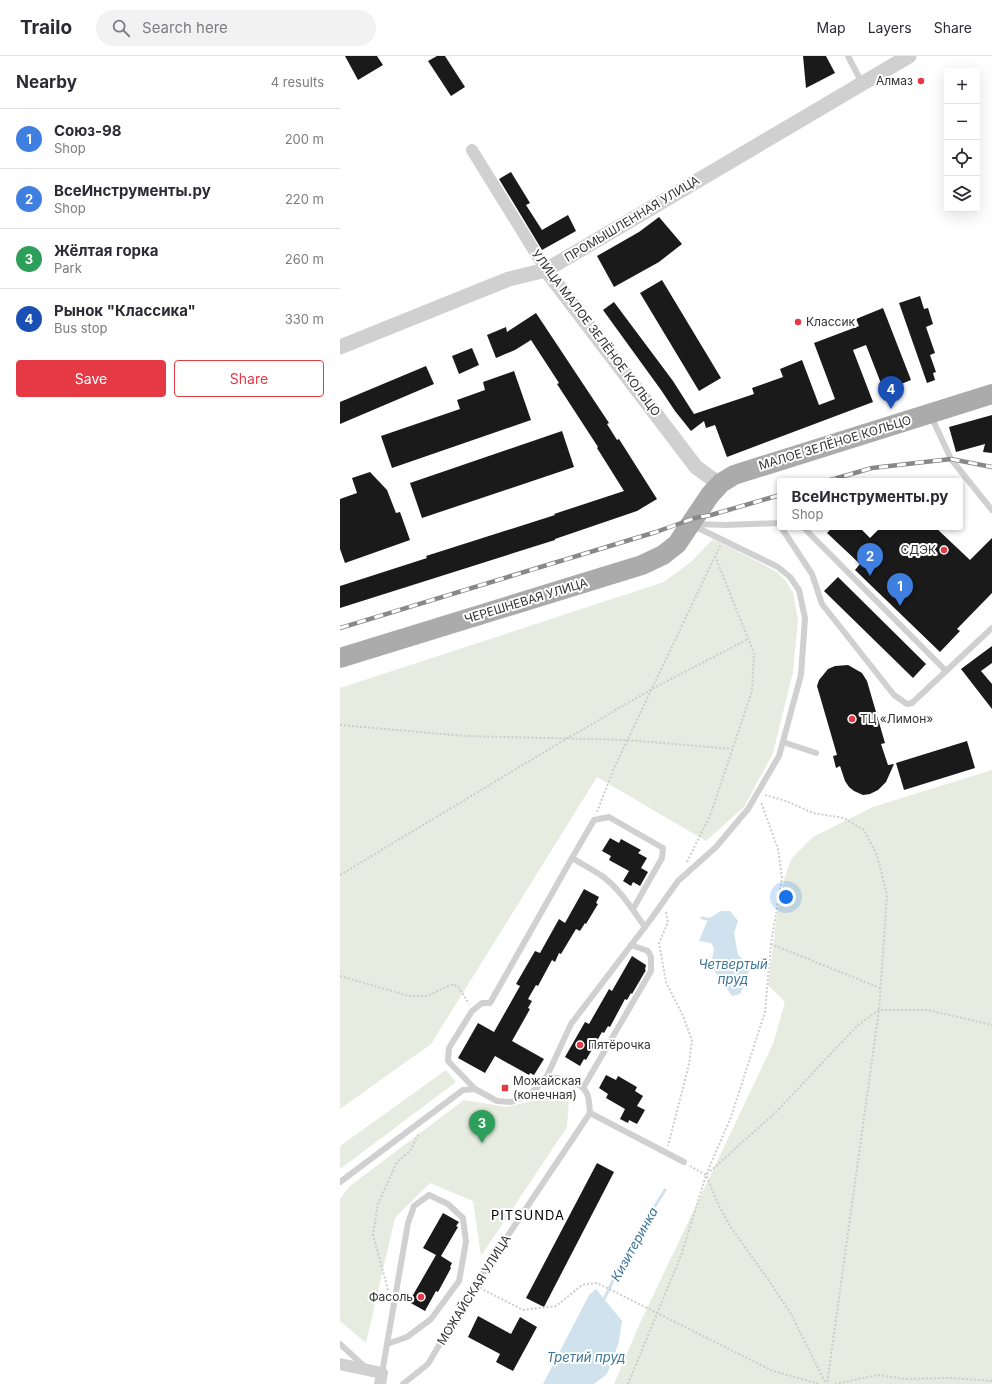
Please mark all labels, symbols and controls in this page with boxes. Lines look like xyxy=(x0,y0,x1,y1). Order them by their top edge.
search box xyxy=(96,10,376,46)
text: Trailo xyxy=(20,16,72,39)
icon: search xyxy=(110,17,132,39)
text: Search here xyxy=(142,18,228,37)
text: Map xyxy=(817,19,846,36)
text: Layers xyxy=(868,19,912,36)
text: Share xyxy=(934,19,972,36)
map controls xyxy=(944,68,980,212)
button: + xyxy=(944,68,980,104)
text: Nearby xyxy=(16,72,77,92)
place label: Алмаз xyxy=(876,73,913,88)
text: 4 results xyxy=(271,74,324,90)
marker: Алмаз xyxy=(916,76,926,86)
button: − xyxy=(944,104,980,140)
text: Союз-98 xyxy=(54,121,122,140)
text: 1 xyxy=(26,131,32,147)
text: 200 m xyxy=(285,131,324,147)
text: Shop xyxy=(54,140,86,156)
button: locate xyxy=(944,140,980,176)
street label: ПРОМЫШЛЕННАЯ УЛИЦА xyxy=(562,172,702,265)
button: layers xyxy=(944,176,980,212)
text: ВсеИнструменты.ру xyxy=(54,181,211,200)
text: 2 xyxy=(25,191,33,207)
text: 220 m xyxy=(285,191,324,207)
text: Shop xyxy=(54,200,86,216)
text: Жёлтая горка xyxy=(54,241,159,260)
street label: УЛИЦА МАЛОЕ ЗЕЛЁНОЕ КОЛЬЦО xyxy=(529,246,664,419)
text: 3 xyxy=(25,251,33,267)
text: 260 m xyxy=(285,251,324,267)
text: Park xyxy=(54,260,82,276)
text: Рынок "Классика" xyxy=(54,301,196,320)
text: 4 xyxy=(25,311,33,327)
text: 330 m xyxy=(285,311,324,327)
place label: Классик xyxy=(806,314,856,329)
marker: Классик xyxy=(793,317,803,327)
text: Bus stop xyxy=(54,320,107,336)
button: Save xyxy=(16,360,166,397)
button: Share xyxy=(174,360,324,397)
pin: 4 xyxy=(878,376,904,409)
street label: МАЛОЕ ЗЕЛЁНОЕ КОЛЬЦО xyxy=(757,412,913,473)
popup xyxy=(777,478,963,530)
text: ВсеИнструменты.ру xyxy=(792,487,948,506)
text: Shop xyxy=(792,506,823,522)
place label: СДЭК xyxy=(901,542,936,557)
pin: 2 xyxy=(857,543,883,576)
marker: СДЭК xyxy=(939,545,949,555)
pin: 1 xyxy=(887,573,913,606)
street label: ЧЕРЕШНЕВАЯ УЛИЦА xyxy=(463,575,589,626)
place label: ТЦ «Лимон» xyxy=(860,711,933,726)
marker: ТЦ «Лимон» xyxy=(847,714,857,724)
your location xyxy=(776,887,796,907)
water label: Четвертый пруд xyxy=(698,956,768,987)
place label: Пятёрочка xyxy=(588,1037,651,1052)
marker: Пятёрочка xyxy=(575,1040,585,1050)
place label: Можайская (конечная) xyxy=(513,1073,581,1102)
marker: Можайская (конечная) xyxy=(500,1083,510,1093)
pin: 3 xyxy=(469,1110,495,1143)
water label: Кизитеринка xyxy=(607,1204,661,1284)
district label: PITSUNDA xyxy=(491,1207,565,1223)
street label: МОЖАЙСКАЯ УЛИЦА xyxy=(434,1232,514,1348)
place label: Фасоль xyxy=(369,1289,413,1304)
marker: Фасоль xyxy=(416,1292,426,1302)
water label: Третий пруд xyxy=(547,1349,625,1365)

